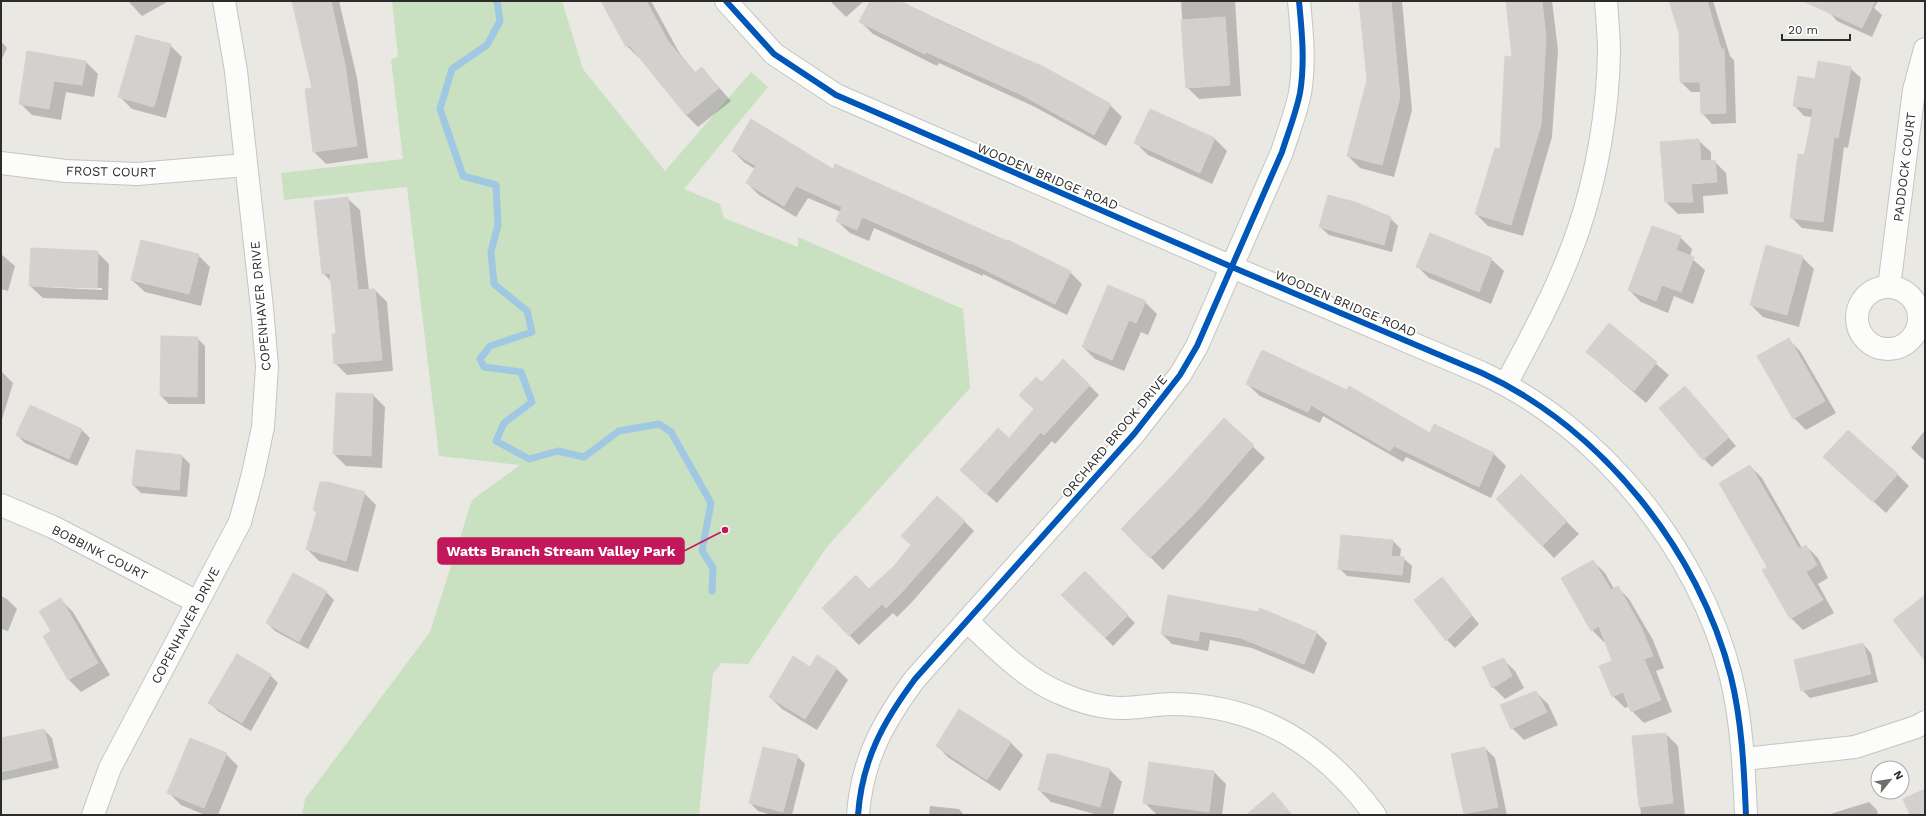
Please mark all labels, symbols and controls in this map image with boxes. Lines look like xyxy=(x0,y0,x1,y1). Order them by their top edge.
scale bar xyxy=(1782,16,1850,42)
text: 20 m xyxy=(1788,23,1818,37)
street label: PADDOCK COURT xyxy=(1890,111,1919,223)
street label: WOODEN BRIDGE ROAD xyxy=(975,140,1121,213)
street label: FROST COURT xyxy=(66,163,156,180)
street label: COPENHAVER DRIVE xyxy=(247,240,274,371)
street label: WOODEN BRIDGE ROAD xyxy=(1273,267,1419,340)
street label: ORCHARD BROOK DRIVE xyxy=(1059,372,1170,501)
street label: BOBBINK COURT xyxy=(49,522,150,583)
callout: Watts Branch Stream Valley Park xyxy=(438,538,684,564)
text: Watts Branch Stream Valley Park xyxy=(446,543,676,559)
street label: COPENHAVER DRIVE xyxy=(148,564,223,686)
north arrow xyxy=(1870,760,1910,800)
text: N xyxy=(1891,768,1906,782)

